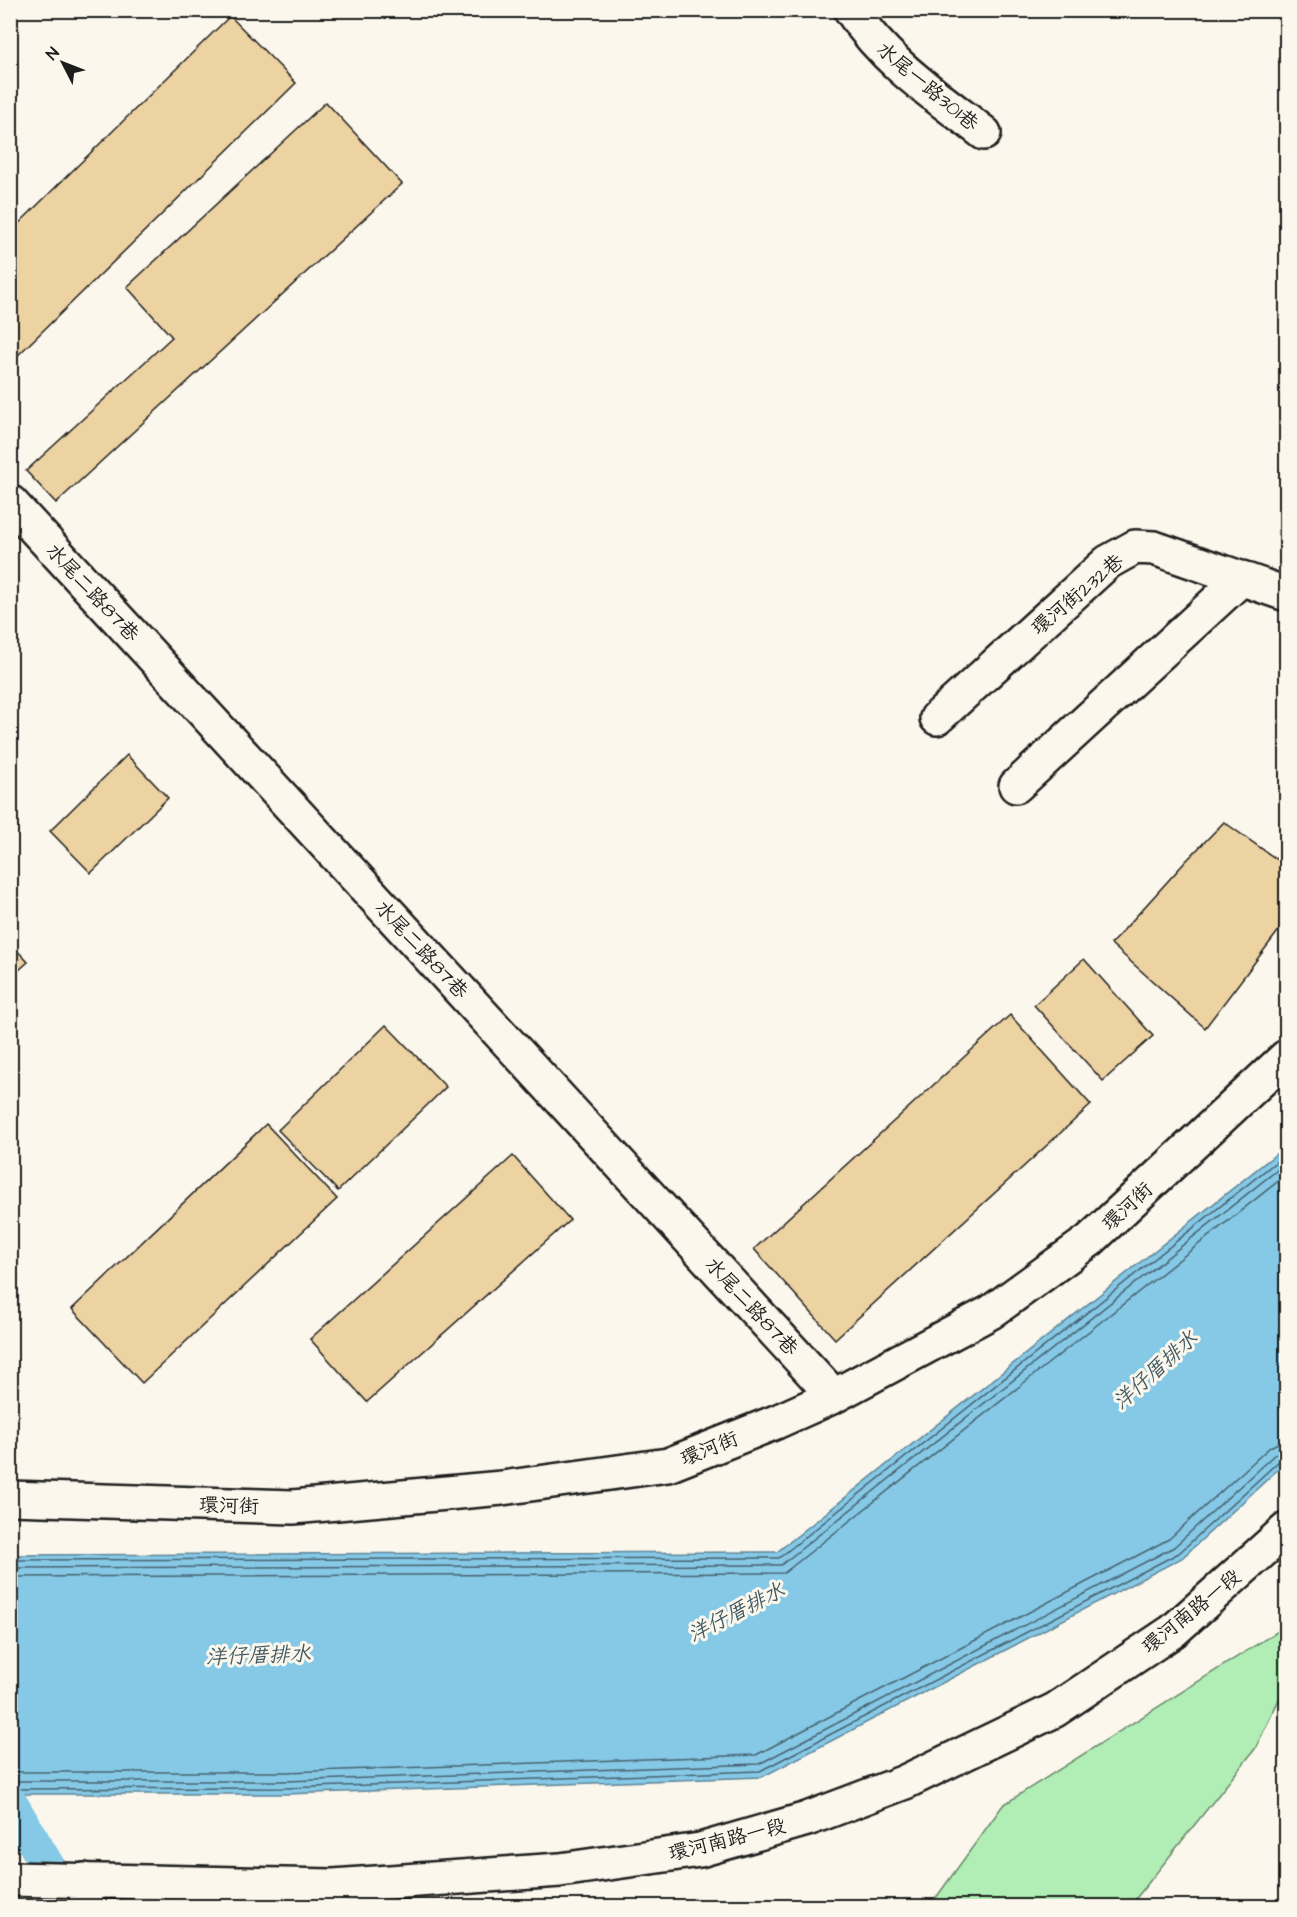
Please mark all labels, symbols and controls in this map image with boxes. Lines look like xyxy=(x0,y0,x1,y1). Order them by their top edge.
north arrow xyxy=(33,33,93,93)
street label: 水尾一路301巷 xyxy=(870,36,985,138)
text: N xyxy=(41,43,64,65)
street label: 水尾二路87巷 xyxy=(39,537,146,649)
street label: 環河街232巷 xyxy=(1025,547,1131,642)
street label: 水尾二路87巷 xyxy=(368,894,475,1006)
street label: 環河街 xyxy=(1096,1176,1159,1237)
street label: 水尾二路87巷 xyxy=(698,1251,805,1363)
water label: 洋仔厝排水 xyxy=(1107,1324,1205,1416)
street label: 環河街 xyxy=(676,1425,742,1473)
street label: 環河街 xyxy=(198,1491,259,1521)
street label: 環河南路一段 xyxy=(1136,1563,1247,1660)
water label: 洋仔厝排水 xyxy=(683,1575,790,1649)
water label: 洋仔厝排水 xyxy=(205,1639,312,1672)
street label: 環河南路一段 xyxy=(666,1812,789,1868)

